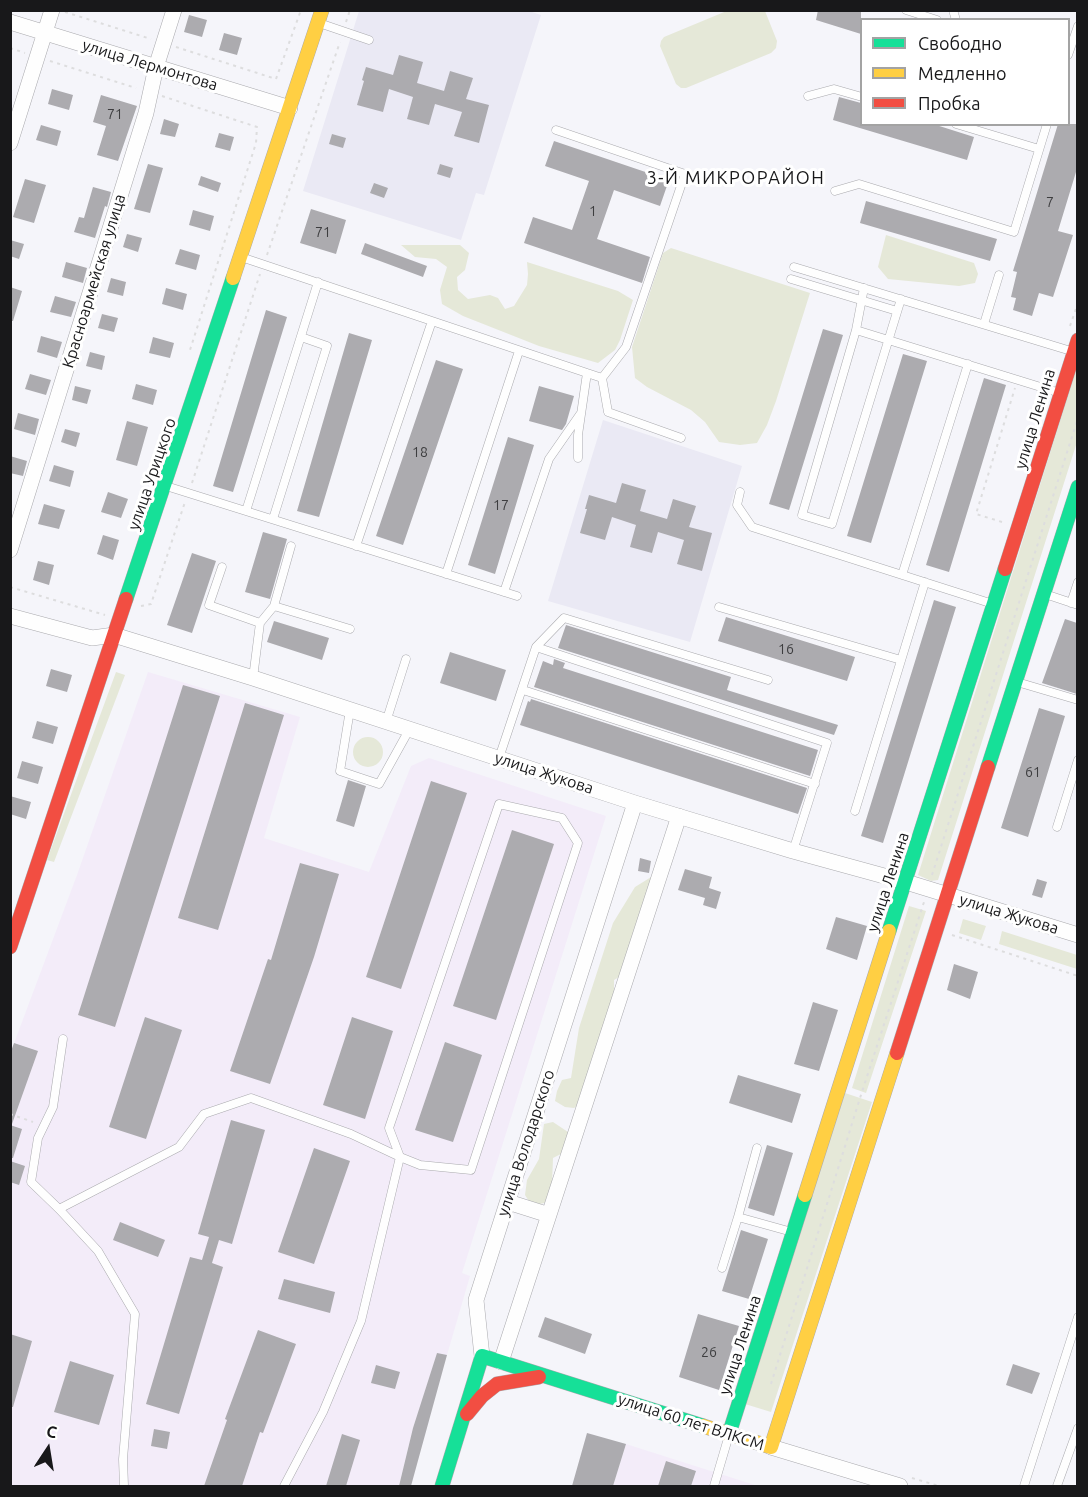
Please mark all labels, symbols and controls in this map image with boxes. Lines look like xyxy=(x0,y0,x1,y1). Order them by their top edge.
legend xyxy=(860,18,1070,126)
text: Свободно xyxy=(918,33,1002,53)
street label: улица Лермонтова xyxy=(80,35,220,95)
text: Медленно xyxy=(918,63,1007,83)
text: Пробка xyxy=(918,93,981,113)
house number: 71 xyxy=(107,106,123,122)
district label: 3-Й МИКРОРАЙОН xyxy=(647,167,825,189)
street label: Красноармейская улица xyxy=(58,192,130,370)
house number: 7 xyxy=(1046,194,1054,210)
house number: 1 xyxy=(589,203,597,219)
house number: 71 xyxy=(315,224,331,240)
street label: улица Ленина xyxy=(1011,367,1059,471)
street label: улица Урицкого xyxy=(124,415,180,533)
house number: 18 xyxy=(412,444,428,460)
house number: 17 xyxy=(493,497,509,513)
house number: 16 xyxy=(778,641,794,657)
street label: улица Жукова xyxy=(492,748,596,798)
house number: 61 xyxy=(1025,764,1041,780)
street label: улица Ленина xyxy=(863,830,913,934)
street label: улица Жукова xyxy=(957,890,1061,938)
street label: улица Володарского xyxy=(493,1067,559,1219)
street label: улица Ленина xyxy=(715,1293,765,1397)
house number: 26 xyxy=(701,1344,717,1360)
street label: улица 60 лет ВЛКСМ xyxy=(616,1389,766,1455)
north arrow xyxy=(18,1419,78,1479)
text: С xyxy=(45,1422,59,1441)

